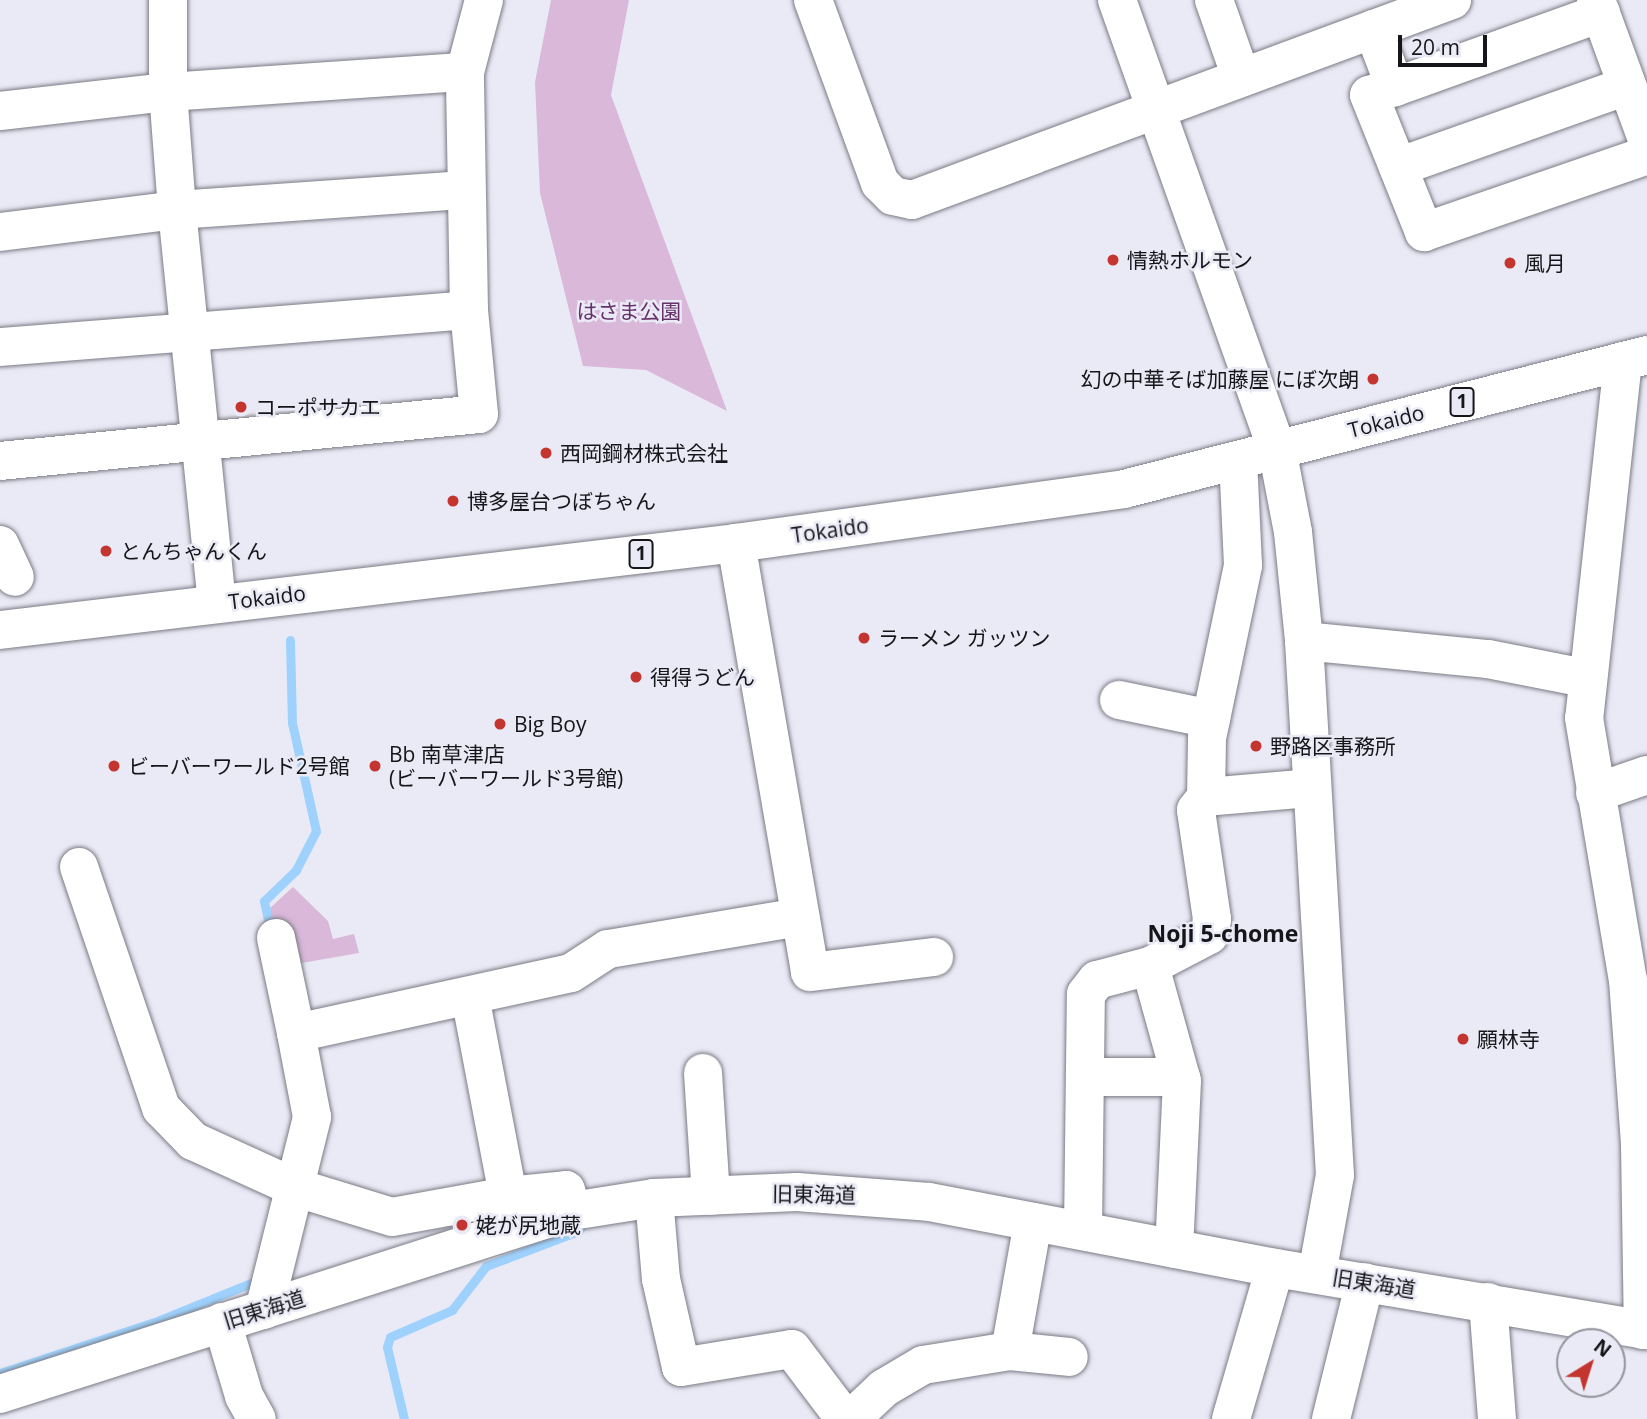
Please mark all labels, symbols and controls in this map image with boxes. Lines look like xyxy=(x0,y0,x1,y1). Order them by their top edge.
scale bar xyxy=(1402,21,1491,65)
text: 20 m xyxy=(1411,33,1460,61)
place label: 情熱ホルモン xyxy=(1127,247,1253,273)
place label: 風月 xyxy=(1524,250,1566,276)
marker: 情熱ホルモン xyxy=(1105,252,1121,268)
marker: 風月 xyxy=(1502,255,1518,271)
park label: はさま公園 xyxy=(577,298,681,324)
place label: 幻の中華そば加藤屋 にぼ次朗 xyxy=(1081,366,1359,392)
marker: 幻の中華そば加藤屋 にぼ次朗 xyxy=(1365,371,1381,387)
road number: 1 xyxy=(1448,386,1476,418)
place label: コーポサカエ xyxy=(255,394,381,420)
marker: コーポサカエ xyxy=(233,399,249,415)
street label: Tokaido xyxy=(1345,399,1427,443)
place label: 西岡鋼材株式会社 xyxy=(560,440,728,466)
marker: 西岡鋼材株式会社 xyxy=(538,445,554,461)
place label: 博多屋台つぼちゃん xyxy=(467,488,656,514)
marker: 博多屋台つぼちゃん xyxy=(445,493,461,509)
street label: Tokaido xyxy=(790,512,870,548)
place label: とんちゃんくん xyxy=(120,538,267,564)
road number: 1 xyxy=(627,538,655,569)
marker: とんちゃんくん xyxy=(98,543,114,559)
street label: Tokaido xyxy=(227,580,307,614)
place label: ラーメン ガッツン xyxy=(878,625,1051,651)
marker: ラーメン ガッツン xyxy=(856,630,872,646)
place label: 得得うどん xyxy=(650,664,755,690)
marker: 得得うどん xyxy=(628,669,644,685)
place label: Big Boy xyxy=(514,711,586,737)
marker: Big Boy xyxy=(492,716,508,732)
place label: 野路区事務所 xyxy=(1270,733,1396,759)
marker: 野路区事務所 xyxy=(1248,738,1264,754)
place label: Bb 南草津店 (ビーバーワールド3号館) xyxy=(389,741,623,791)
place label: ビーバーワールド2号館 xyxy=(128,753,350,779)
marker: ビーバーワールド2号館 xyxy=(106,758,122,774)
marker: Bb 南草津店 (ビーバーワールド3号館) xyxy=(367,758,383,774)
district label: Noji 5-chome xyxy=(1148,919,1298,947)
place label: 願林寺 xyxy=(1477,1026,1540,1052)
marker: 願林寺 xyxy=(1455,1031,1471,1047)
street label: 旧東海道 xyxy=(772,1181,856,1207)
place label: 姥が尻地蔵 xyxy=(476,1212,581,1238)
marker: 姥が尻地蔵 xyxy=(454,1217,470,1233)
street label: 旧東海道 xyxy=(1331,1264,1417,1302)
street label: 旧東海道 xyxy=(220,1285,308,1333)
north arrow xyxy=(1556,1328,1626,1398)
text: N xyxy=(1589,1333,1617,1363)

